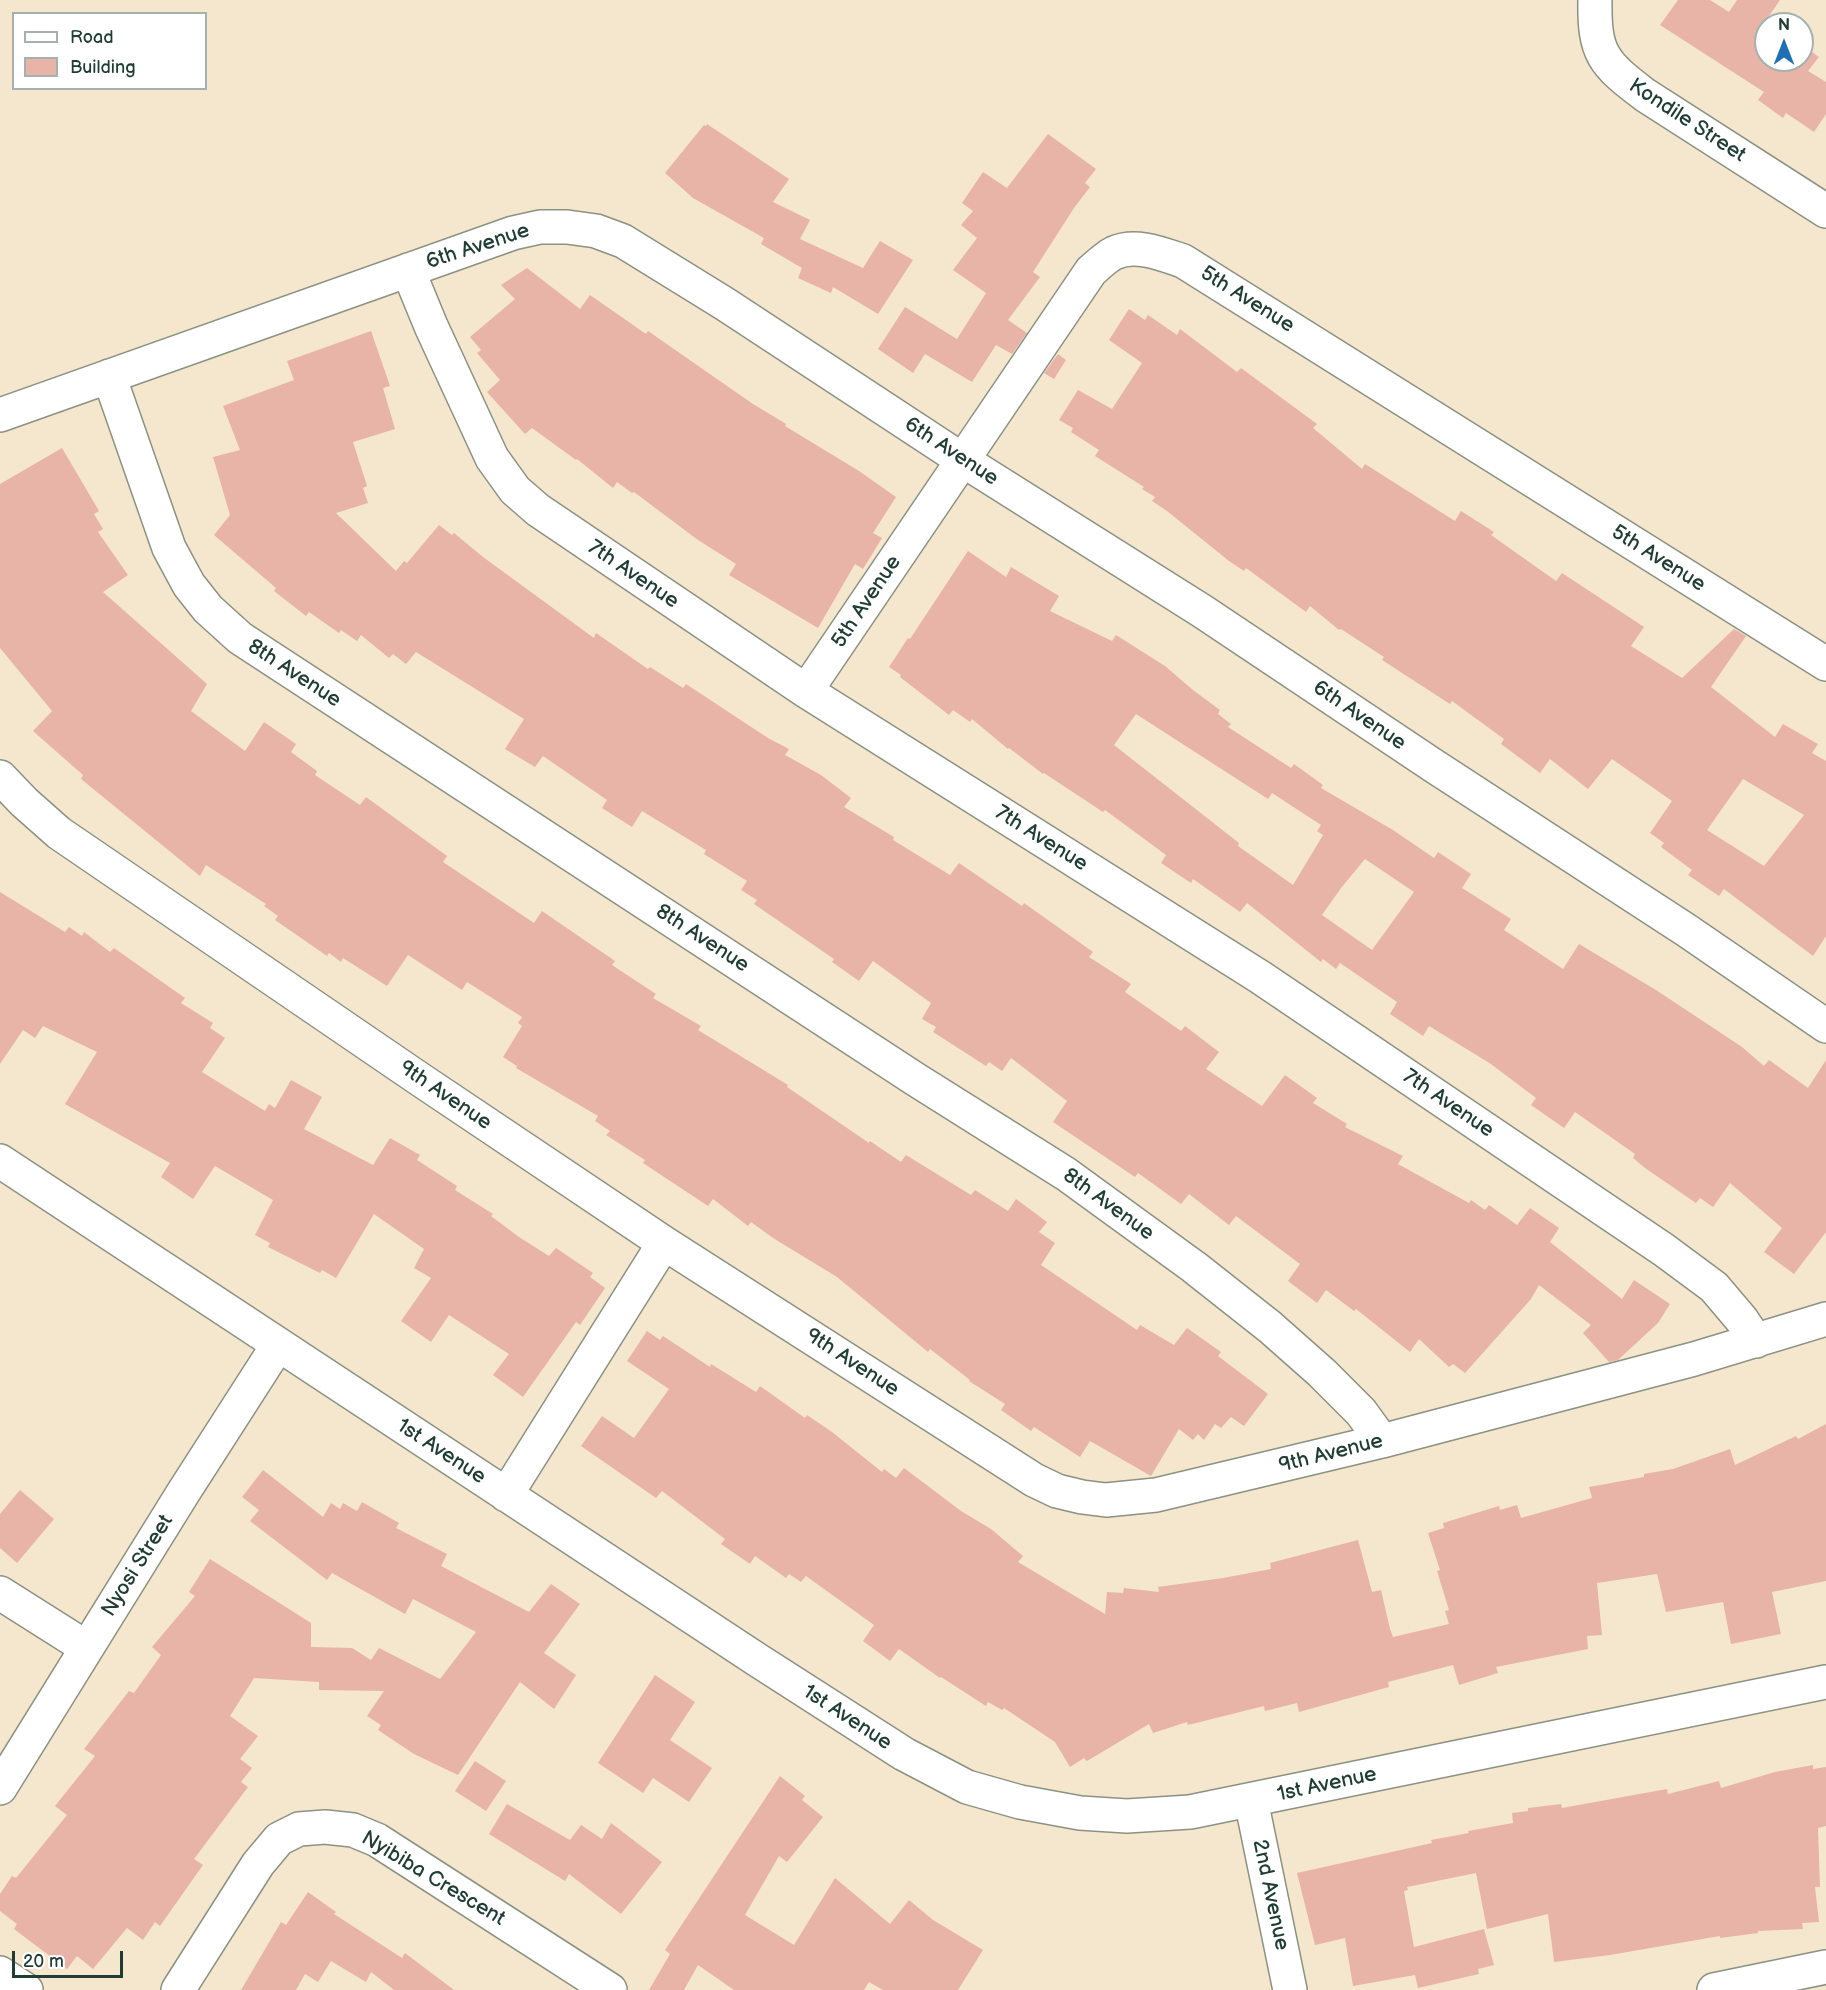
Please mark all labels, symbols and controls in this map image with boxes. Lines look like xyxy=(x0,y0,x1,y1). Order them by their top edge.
legend xyxy=(12,12,207,90)
north arrow xyxy=(1754,12,1814,72)
text: N xyxy=(1778,16,1790,35)
text: Road xyxy=(70,27,114,48)
text: Building xyxy=(70,57,136,78)
street label: Kondile Street xyxy=(1624,74,1750,168)
street label: 6th Avenue xyxy=(423,218,533,276)
street label: 5th Avenue xyxy=(1195,261,1299,339)
street label: 6th Avenue xyxy=(899,412,1003,492)
street label: 5th Avenue xyxy=(1606,520,1710,598)
street label: 7th Avenue xyxy=(583,535,683,615)
street label: 5th Avenue xyxy=(827,551,907,653)
street label: 8th Avenue xyxy=(242,634,346,714)
street label: 6th Avenue xyxy=(1308,676,1410,756)
street label: 7th Avenue xyxy=(990,801,1092,877)
street label: 8th Avenue xyxy=(650,899,754,979)
street label: 9th Avenue xyxy=(394,1056,496,1136)
street label: 7th Avenue xyxy=(1398,1064,1498,1144)
street label: 8th Avenue xyxy=(1058,1164,1158,1246)
street label: 9th Avenue xyxy=(801,1323,903,1403)
street label: 1st Avenue xyxy=(392,1414,490,1490)
street label: 9th Avenue xyxy=(1276,1429,1386,1479)
street label: Nyosi Street xyxy=(97,1510,179,1622)
street label: 1st Avenue xyxy=(798,1680,896,1756)
street label: 1st Avenue xyxy=(1275,1762,1379,1808)
street label: Nyibiba Crescent xyxy=(357,1826,509,1932)
street label: 2nd Avenue xyxy=(1246,1837,1294,1953)
scale bar xyxy=(15,1939,126,1977)
text: 20 m xyxy=(23,1951,64,1972)

